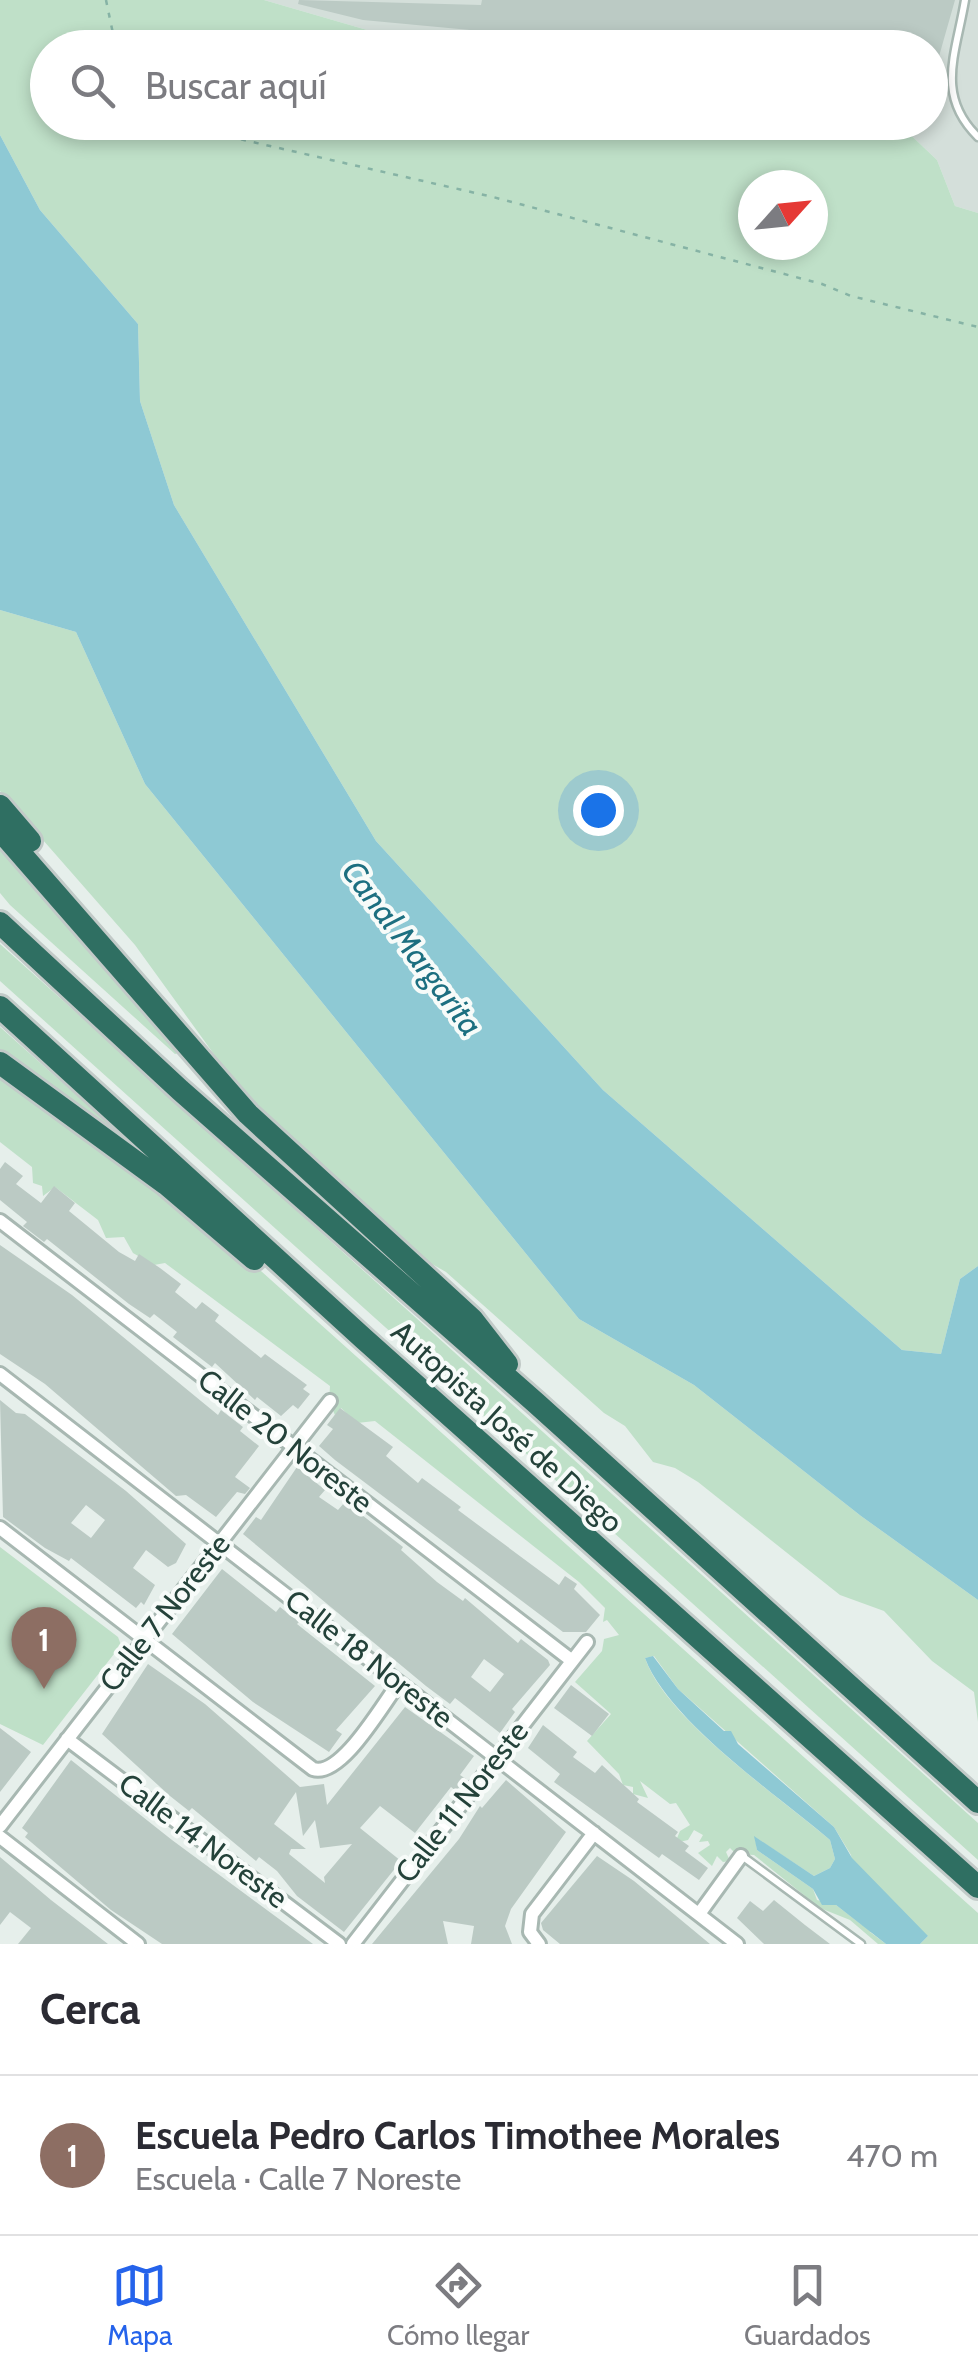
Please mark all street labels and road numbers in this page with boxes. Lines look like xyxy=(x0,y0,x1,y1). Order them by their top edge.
street label: Autopista José de Diego xyxy=(384,1313,631,1540)
street label: Calle 20 Noreste xyxy=(190,1361,380,1520)
street label: Calle 7 Noreste xyxy=(91,1526,238,1699)
street label: Calle 18 Noreste xyxy=(278,1581,461,1736)
street label: Calle 11 Noreste xyxy=(387,1714,536,1890)
street label: Calle 14 Noreste xyxy=(111,1765,295,1916)

